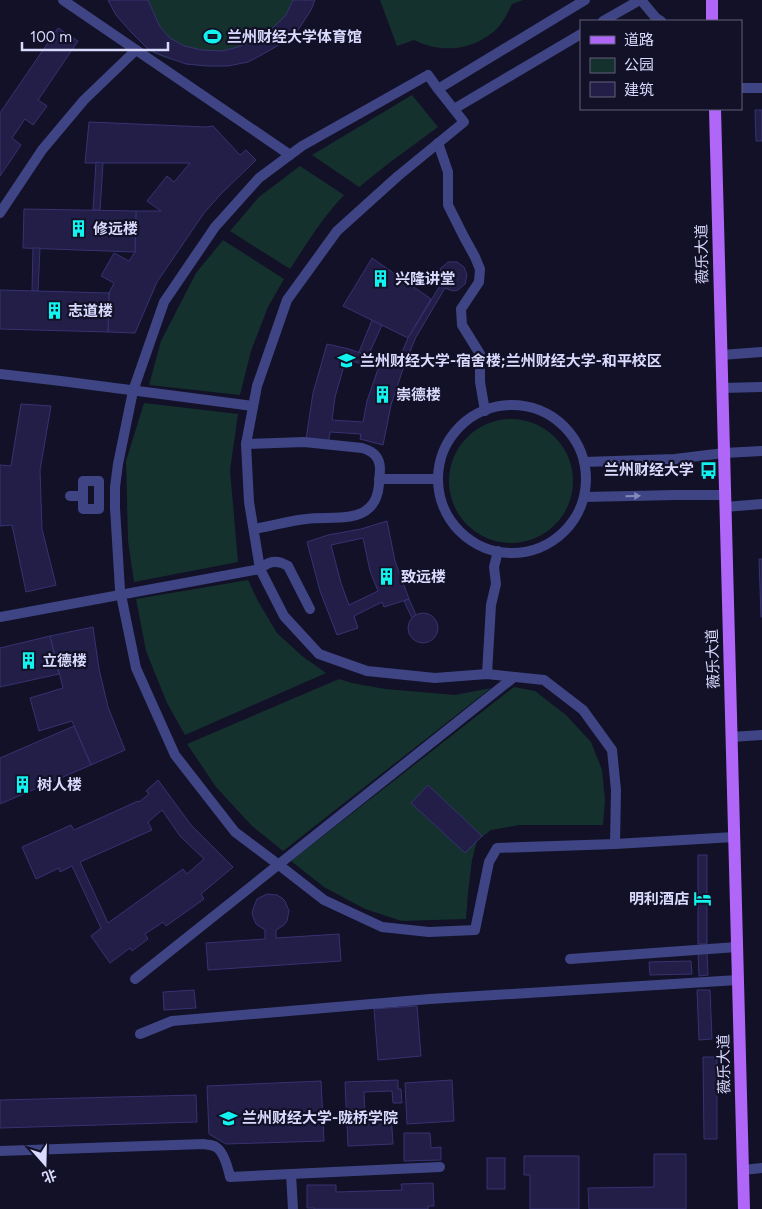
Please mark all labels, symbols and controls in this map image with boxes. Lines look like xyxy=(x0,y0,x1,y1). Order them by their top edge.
scale bar xyxy=(22,20,169,52)
legend xyxy=(580,20,742,110)
sports icon: 兰州财经大学体育馆 xyxy=(203,27,223,47)
text: 100 m xyxy=(30,28,72,46)
place label: 兰州财经大学体育馆 xyxy=(227,28,362,46)
text: 道路 xyxy=(624,31,654,49)
text: 公园 xyxy=(624,56,654,74)
text: 建筑 xyxy=(624,81,654,99)
building icon: 修远楼 xyxy=(69,219,89,239)
place label: 修远楼 xyxy=(93,220,138,238)
street label: 薇乐大道 xyxy=(692,224,712,284)
building icon: 兴隆讲堂 xyxy=(371,269,391,289)
place label: 兴隆讲堂 xyxy=(395,270,455,288)
building icon: 志道楼 xyxy=(44,301,64,321)
place label: 志道楼 xyxy=(68,302,113,320)
school or university icon: 兰州财经大学-宿舍楼;兰州财经大学-和平校区 xyxy=(336,351,356,371)
place label: 兰州财经大学-宿舍楼;兰州财经大学-和平校区 xyxy=(360,352,662,370)
building icon: 崇德楼 xyxy=(372,385,392,405)
place label: 崇德楼 xyxy=(396,386,441,404)
bus stop icon: 兰州财经大学 xyxy=(698,460,718,480)
place label: 兰州财经大学 xyxy=(604,461,694,479)
one-way arrow xyxy=(625,492,641,500)
building icon: 致远楼 xyxy=(377,567,397,587)
place label: 致远楼 xyxy=(401,568,446,586)
street label: 薇乐大道 xyxy=(703,629,723,689)
building icon: 立德楼 xyxy=(18,651,38,671)
place label: 立德楼 xyxy=(42,652,87,670)
building icon: 树人楼 xyxy=(13,775,33,795)
place label: 树人楼 xyxy=(37,776,82,794)
hotel icon: 明利酒店 xyxy=(693,889,713,909)
place label: 明利酒店 xyxy=(629,890,689,908)
street label: 薇乐大道 xyxy=(714,1034,734,1094)
school or university icon: 兰州财经大学-陇桥学院 xyxy=(218,1108,238,1128)
place label: 兰州财经大学-陇桥学院 xyxy=(242,1109,398,1127)
north arrow xyxy=(20,1139,70,1189)
text: 北 xyxy=(40,1165,59,1186)

